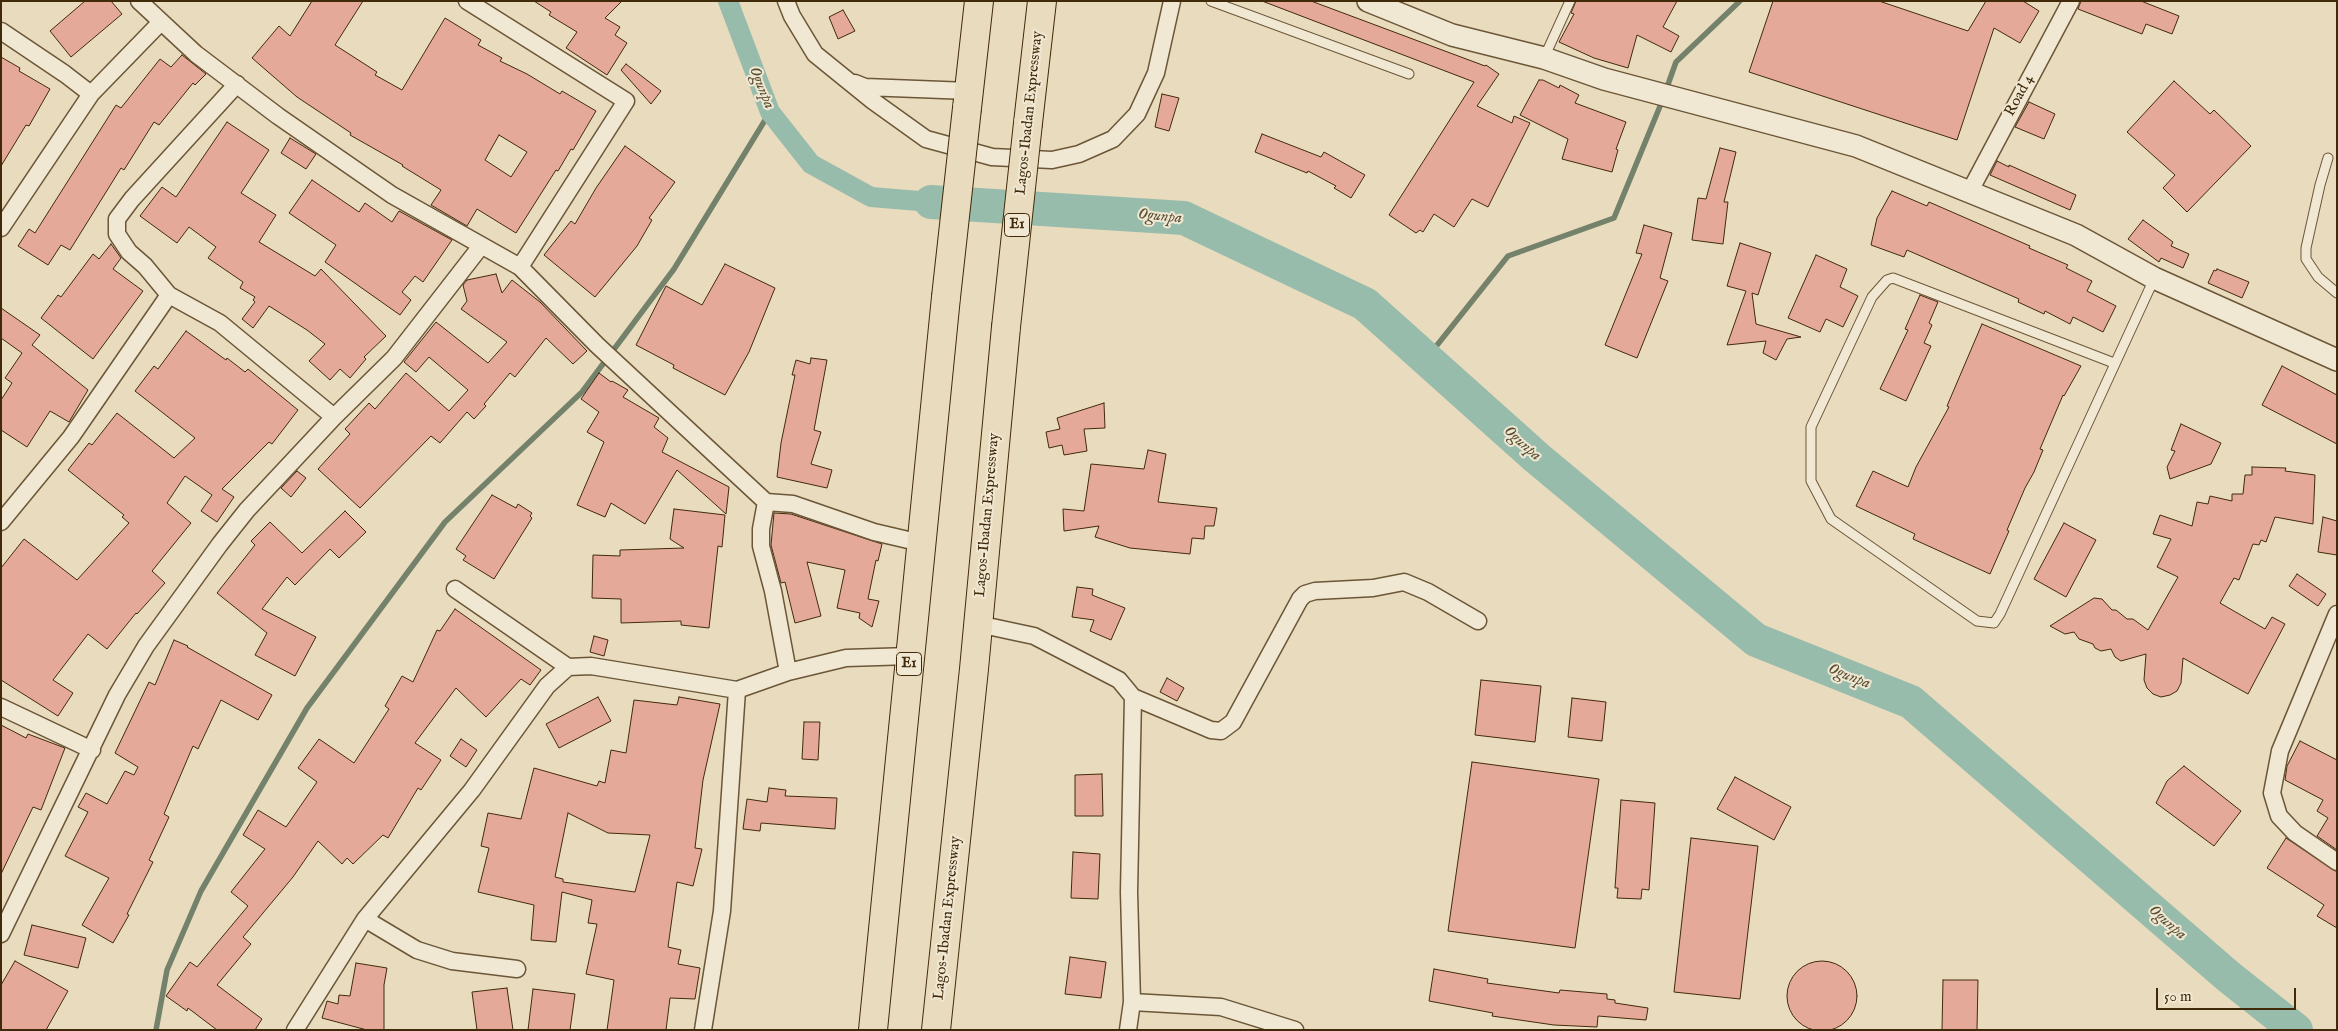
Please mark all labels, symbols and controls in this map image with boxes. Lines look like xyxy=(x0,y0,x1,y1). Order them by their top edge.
street label: Lagos-Ibadan Expressway xyxy=(1012,30,1048,196)
water label: Ogunpa xyxy=(744,64,778,112)
street label: Road 4 xyxy=(2002,72,2038,120)
water label: Ogunpa xyxy=(1137,205,1183,229)
road number: E1 xyxy=(1004,214,1030,236)
water label: Ogunpa xyxy=(1499,422,1545,466)
street label: Lagos-Ibadan Expressway xyxy=(972,432,1004,598)
road number: E1 xyxy=(896,652,922,676)
water label: Ogunpa xyxy=(1825,660,1873,694)
street label: Lagos-Ibadan Expressway xyxy=(930,835,966,1001)
water label: Ogunpa xyxy=(2144,901,2190,945)
scale bar xyxy=(2158,978,2298,1010)
text: 50 m xyxy=(2164,987,2192,1006)

